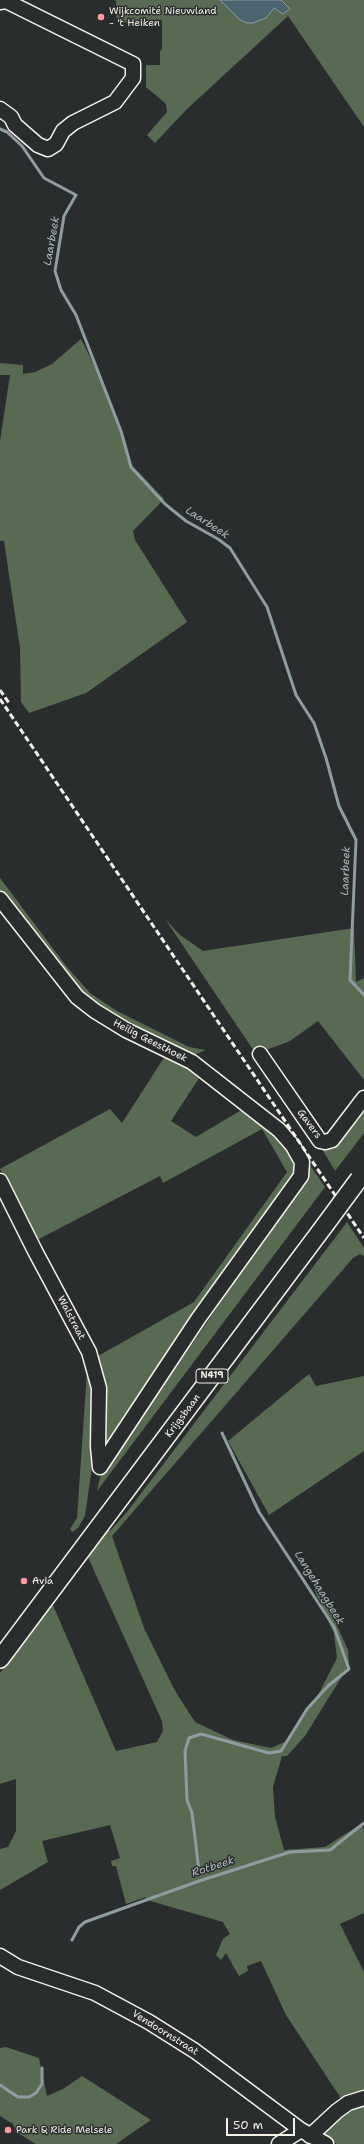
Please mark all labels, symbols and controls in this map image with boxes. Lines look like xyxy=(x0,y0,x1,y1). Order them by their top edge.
place label: Wijkcomité Nieuwland - 't Heiken xyxy=(109,5,217,28)
marker: Wijkcomité Nieuwland - 't Heiken xyxy=(96,12,106,22)
water label: Laarbeek xyxy=(41,215,63,267)
water label: Laarbeek xyxy=(183,504,231,542)
water label: Laarbeek xyxy=(339,846,353,896)
street label: Heilig Geesthoek xyxy=(111,1017,189,1065)
street label: Gavers xyxy=(294,1107,324,1141)
street label: Walstraat xyxy=(54,1294,88,1342)
road number: N419 xyxy=(196,1369,228,1383)
street label: Krijgsbaan xyxy=(163,1392,203,1440)
water label: Langehaagbeek xyxy=(291,1549,347,1627)
place label: Avia xyxy=(32,1575,53,1587)
marker: Avia xyxy=(19,1576,29,1586)
water label: Rotbeek xyxy=(190,1854,236,1880)
street label: Vendoornstraat xyxy=(130,2008,200,2058)
scale bar xyxy=(228,2110,297,2136)
text: 50 m xyxy=(233,2117,263,2133)
place label: Park & Ride Melsele xyxy=(16,2124,113,2136)
marker: Park & Ride Melsele xyxy=(3,2125,13,2135)

